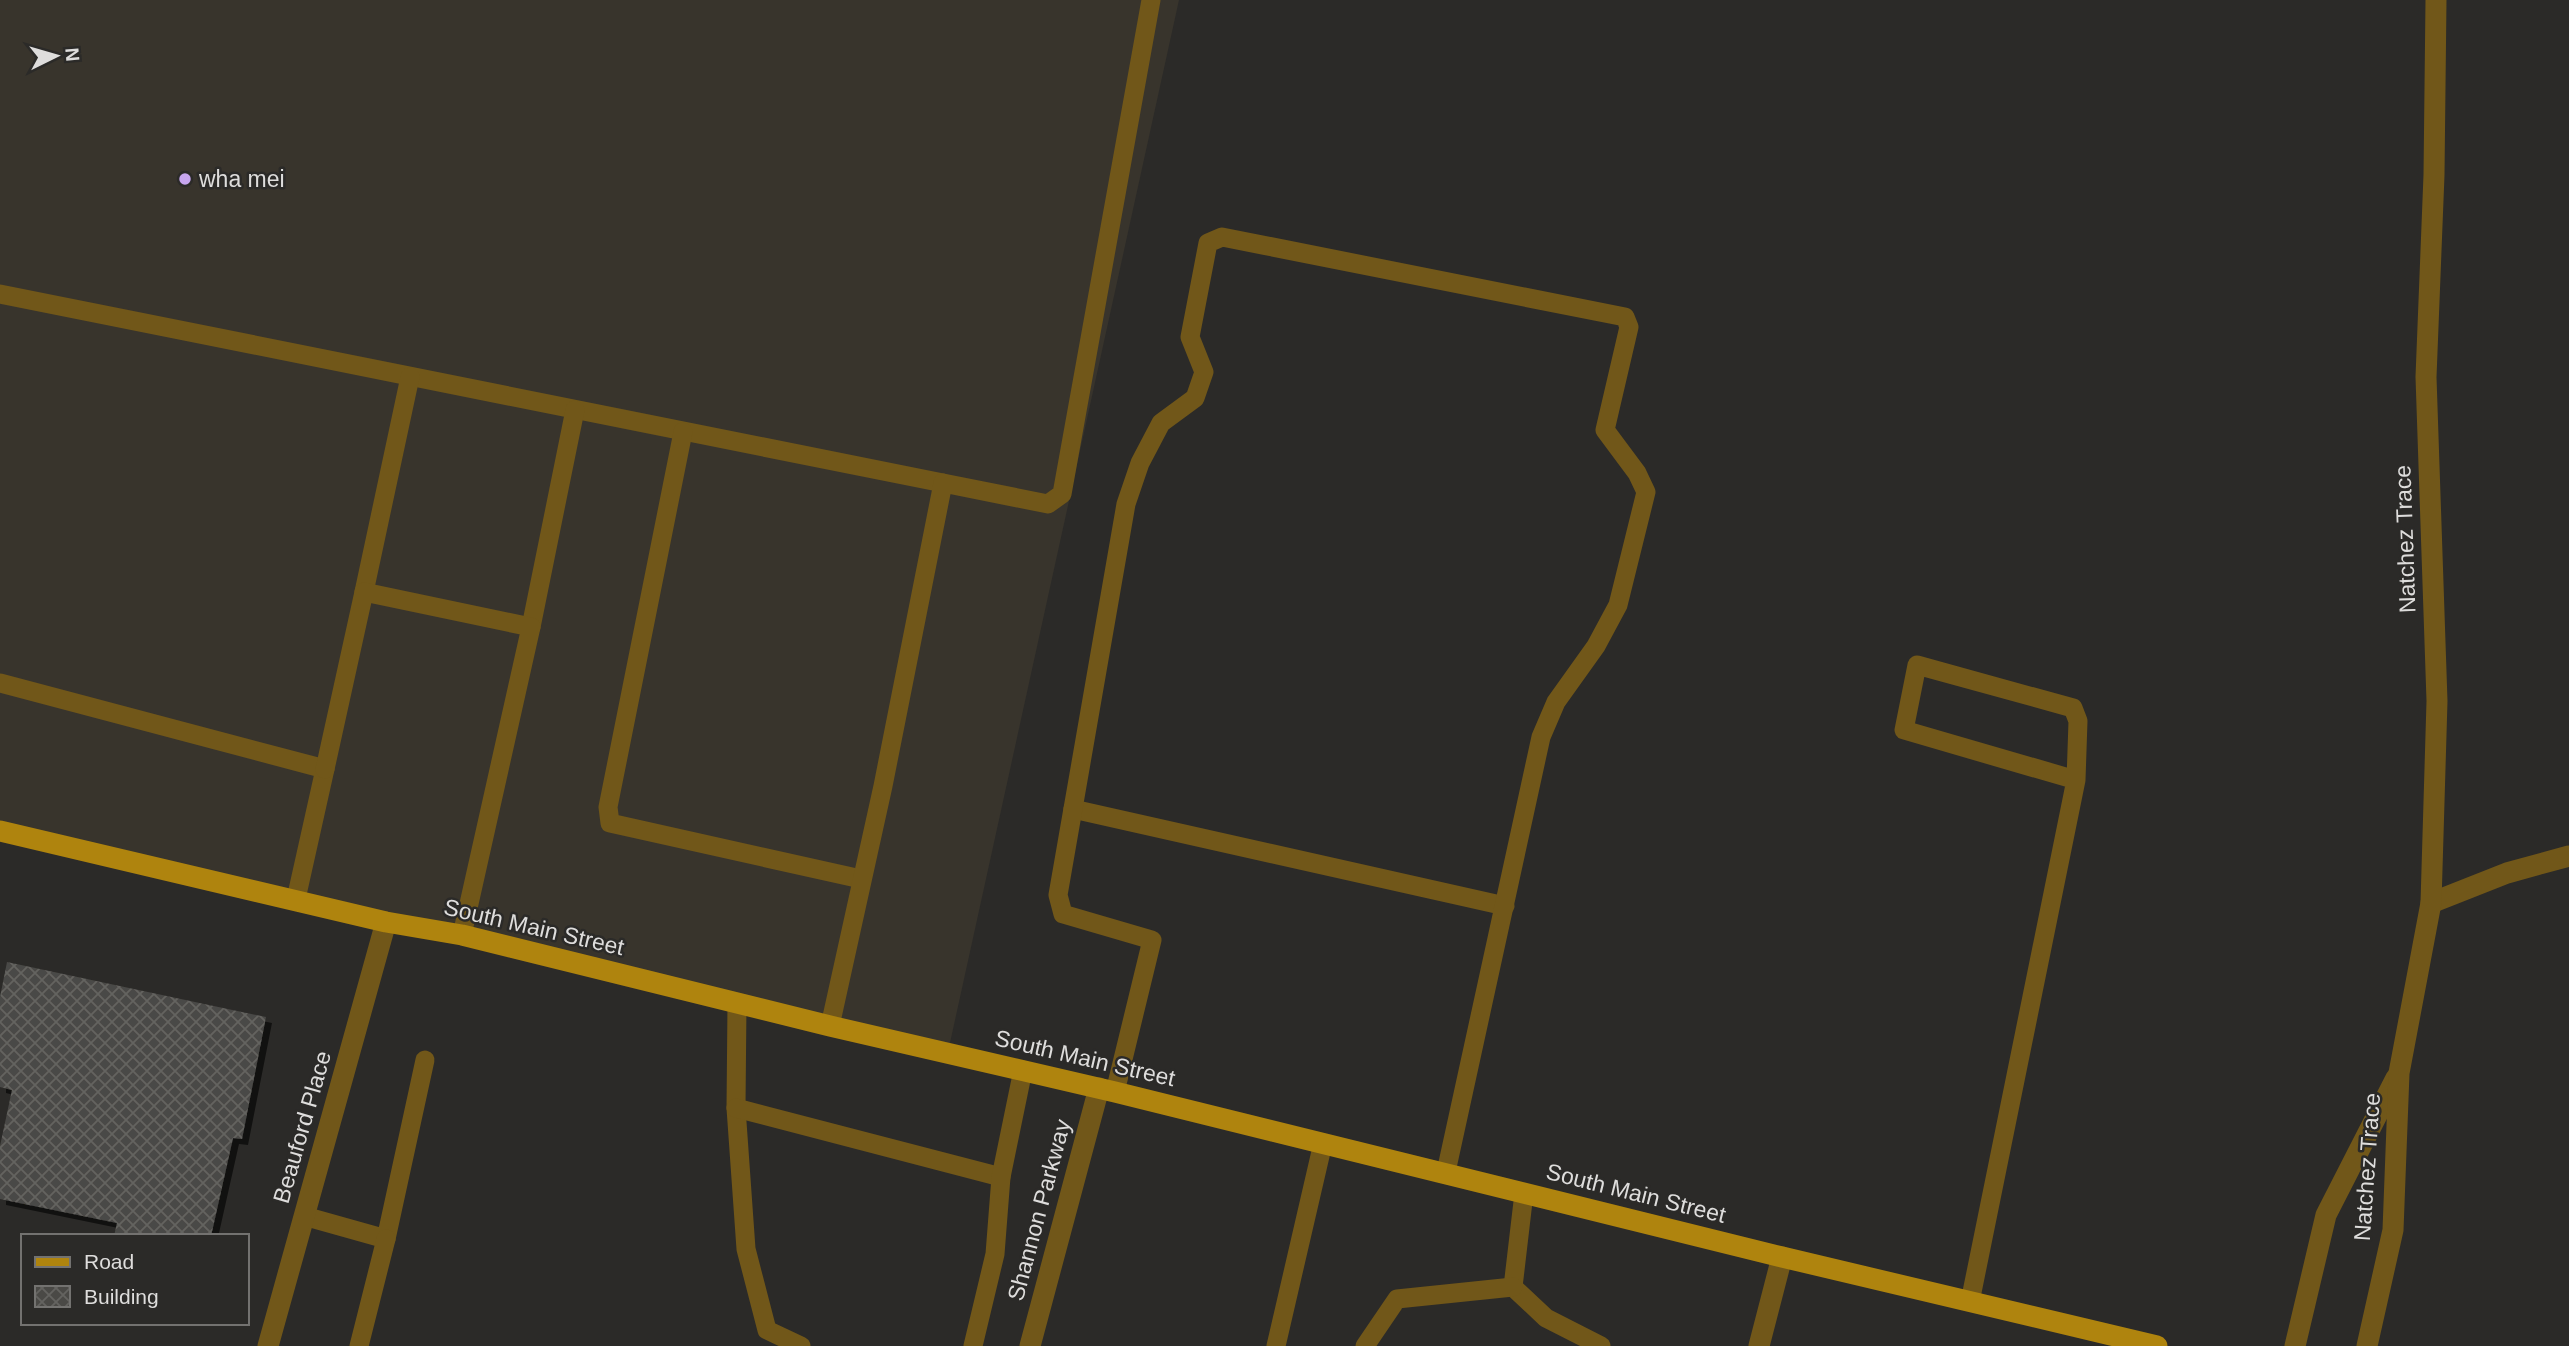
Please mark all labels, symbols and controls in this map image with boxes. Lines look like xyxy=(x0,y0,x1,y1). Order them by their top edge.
north arrow xyxy=(21,21,91,91)
text: N xyxy=(61,47,83,62)
place label: wha mei xyxy=(198,166,285,192)
marker: wha mei xyxy=(177,171,193,187)
street label: Natchez Trace xyxy=(2389,464,2421,614)
street label: South Main Street xyxy=(441,894,627,961)
street label: South Main Street xyxy=(992,1025,1178,1092)
street label: Beauford Place xyxy=(268,1048,336,1206)
street label: Natchez Trace xyxy=(2349,1092,2385,1242)
street label: Shannon Parkway xyxy=(1002,1116,1076,1304)
street label: South Main Street xyxy=(1544,1158,1729,1228)
legend xyxy=(21,1234,248,1325)
text: Road xyxy=(84,1250,134,1273)
text: Building xyxy=(84,1285,159,1308)

